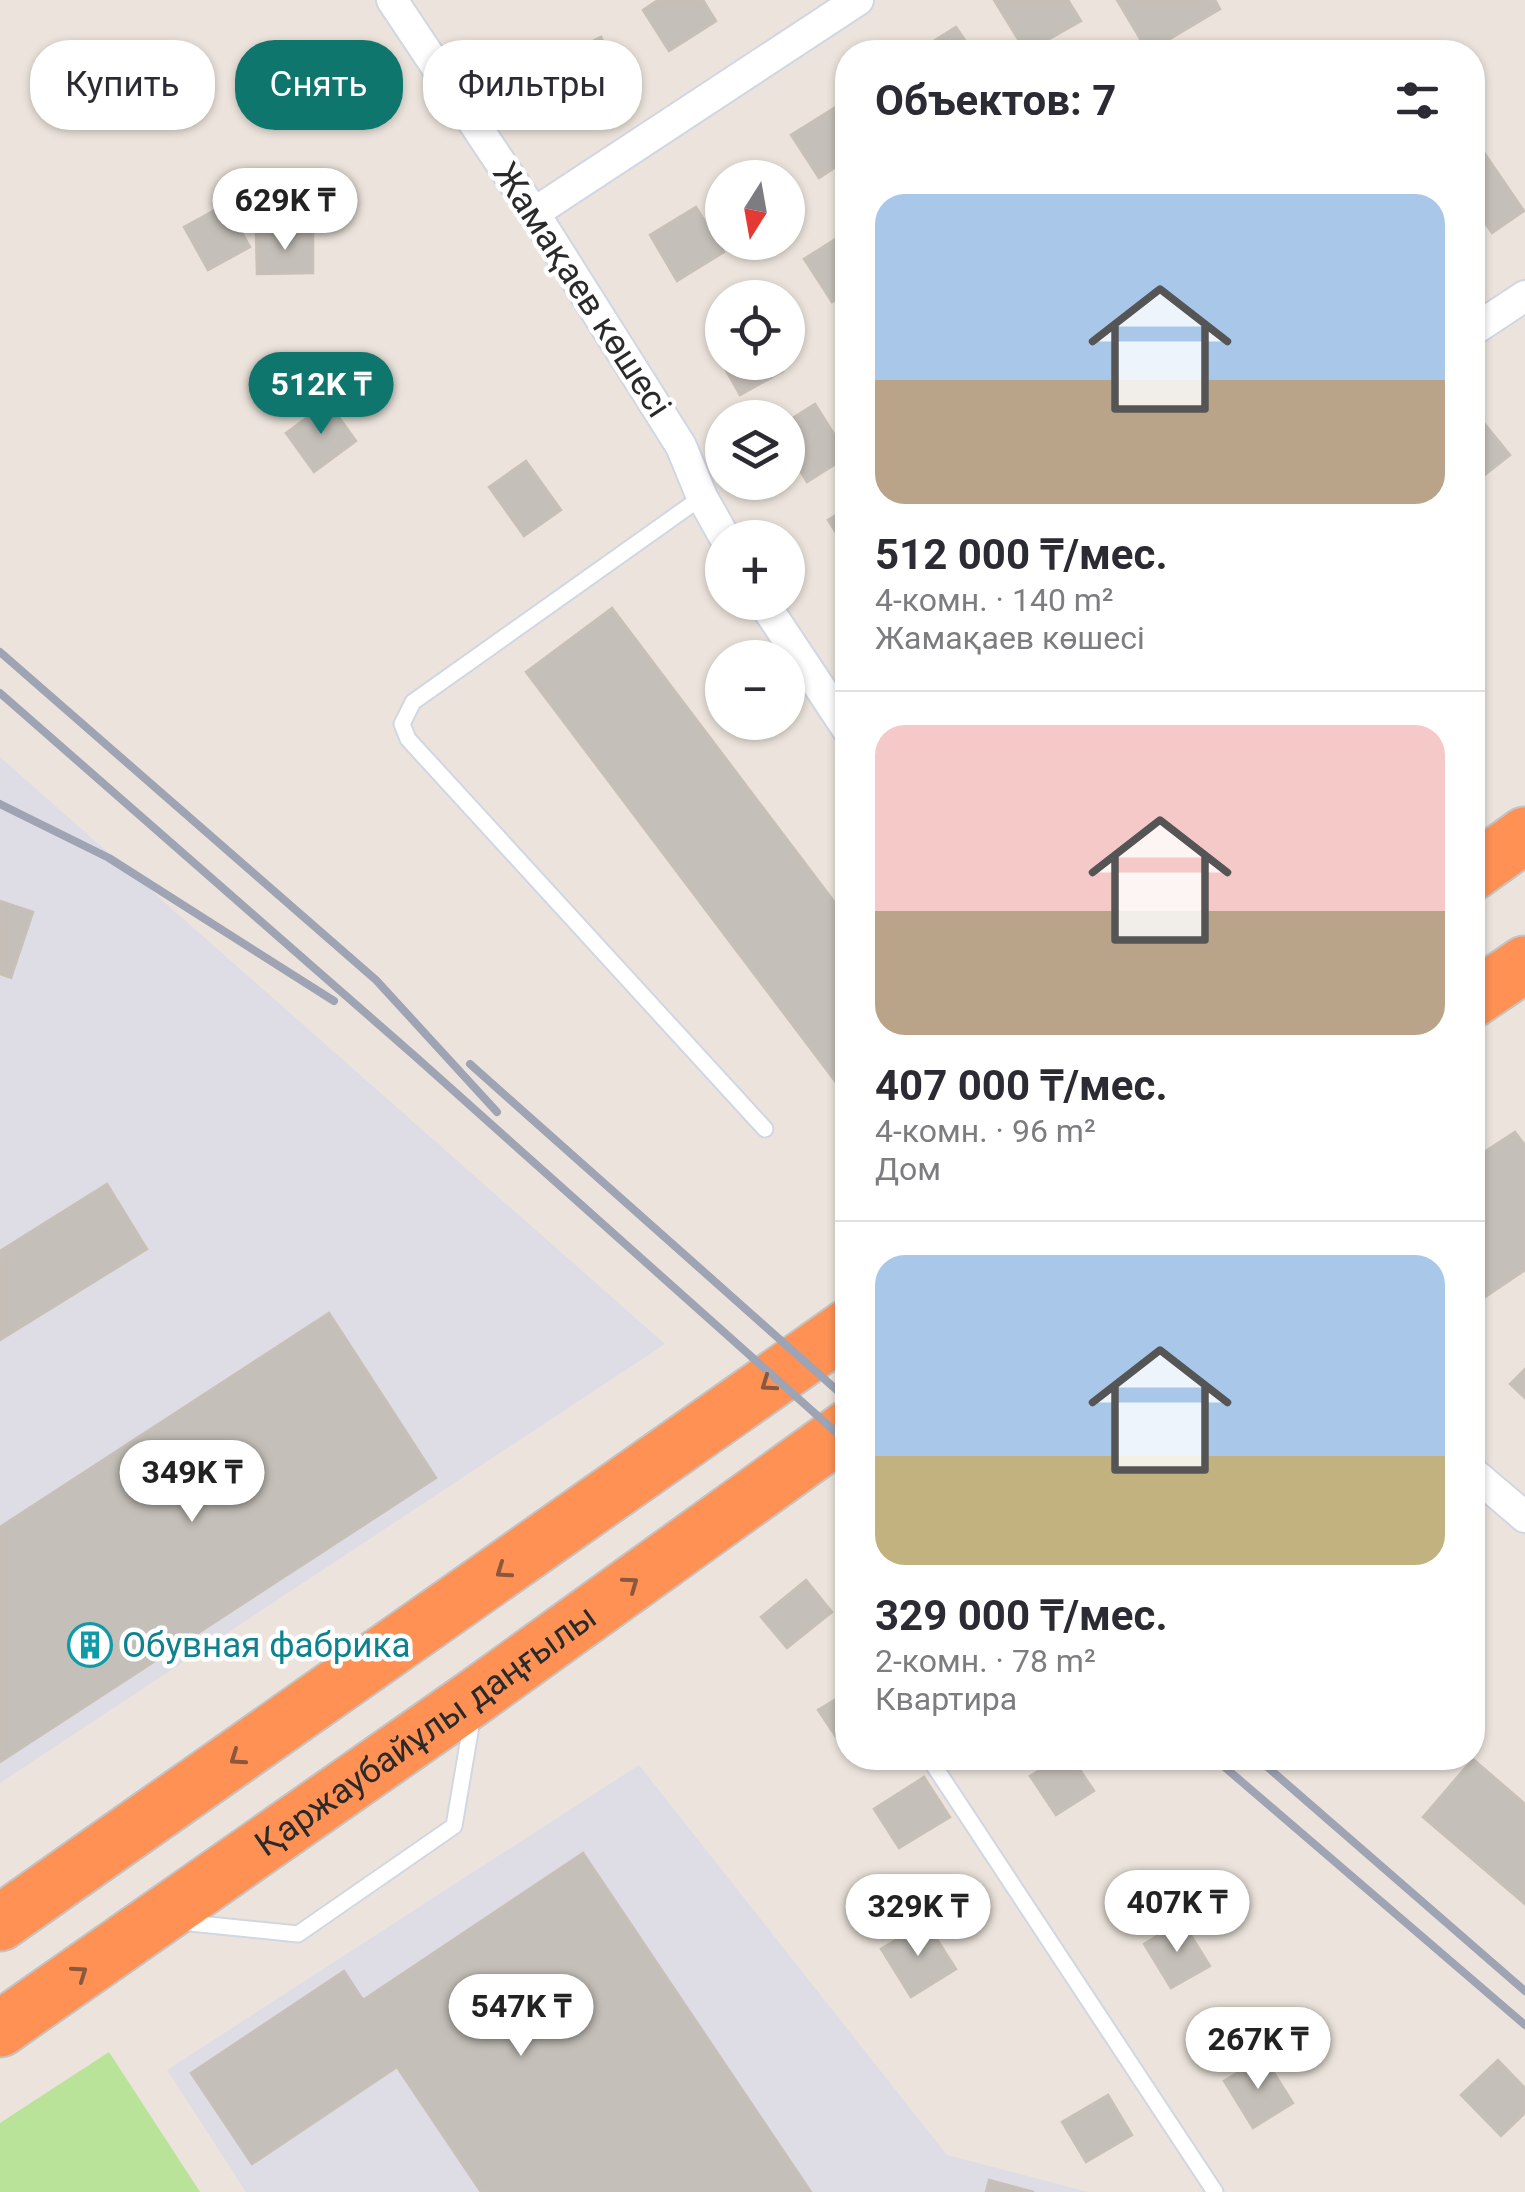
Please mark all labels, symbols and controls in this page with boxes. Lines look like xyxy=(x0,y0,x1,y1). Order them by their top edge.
chip: Купить xyxy=(30,40,215,130)
chip: Снять xyxy=(235,40,403,130)
chip: Фильтры xyxy=(423,40,642,130)
icon: filters xyxy=(1390,73,1445,128)
text: Объектов: 7 xyxy=(875,76,1116,125)
street label: Жамақаев көшесі xyxy=(484,155,680,425)
north arrow xyxy=(705,160,805,260)
map controls xyxy=(705,160,805,740)
pin: 629K ₸ xyxy=(204,168,366,253)
text: 629K ₸ xyxy=(235,181,335,219)
icon: home xyxy=(1070,259,1250,439)
button: locate xyxy=(705,280,805,380)
pin: 512K ₸ xyxy=(240,352,402,437)
text: 512K ₸ xyxy=(271,365,371,403)
button: layers xyxy=(705,400,805,500)
button: + xyxy=(705,520,805,620)
text: 512 000 ₸/мес. xyxy=(875,530,1168,579)
text: 4-комн. · 140 m² xyxy=(875,581,1114,619)
text: Жамақаев көшесі xyxy=(875,619,1145,657)
button: − xyxy=(705,640,805,740)
icon: home xyxy=(1070,790,1250,970)
text: 407 000 ₸/мес. xyxy=(875,1061,1168,1110)
text: 4-комн. · 96 m² xyxy=(875,1112,1096,1150)
text: Дом xyxy=(875,1150,941,1188)
icon: home xyxy=(1070,1320,1250,1500)
one-way arrow xyxy=(761,1372,780,1390)
pin: 349K ₸ xyxy=(111,1440,273,1525)
text: 349K ₸ xyxy=(142,1453,242,1491)
one-way arrow xyxy=(495,1559,514,1577)
one-way arrow xyxy=(620,1578,639,1596)
text: 329 000 ₸/мес. xyxy=(875,1591,1168,1640)
street label: Қаржаубайұлы даңғылы xyxy=(247,1596,604,1865)
building icon: Обувная фабрика xyxy=(67,1622,113,1668)
place label: Обувная фабрика xyxy=(122,1625,410,1666)
text: 2-комн. · 78 m² xyxy=(875,1642,1096,1680)
text: Квартира xyxy=(875,1680,1017,1718)
one-way arrow xyxy=(229,1745,248,1764)
pin: 407K ₸ xyxy=(1096,1870,1258,1955)
pin: 329K ₸ xyxy=(837,1874,999,1959)
text: 407K ₸ xyxy=(1127,1883,1227,1921)
text: 329K ₸ xyxy=(868,1887,968,1925)
one-way arrow xyxy=(69,1967,87,1985)
pin: 547K ₸ xyxy=(440,1974,602,2059)
text: 547K ₸ xyxy=(471,1987,571,2025)
pin: 267K ₸ xyxy=(1177,2007,1339,2092)
text: 267K ₸ xyxy=(1208,2020,1308,2058)

